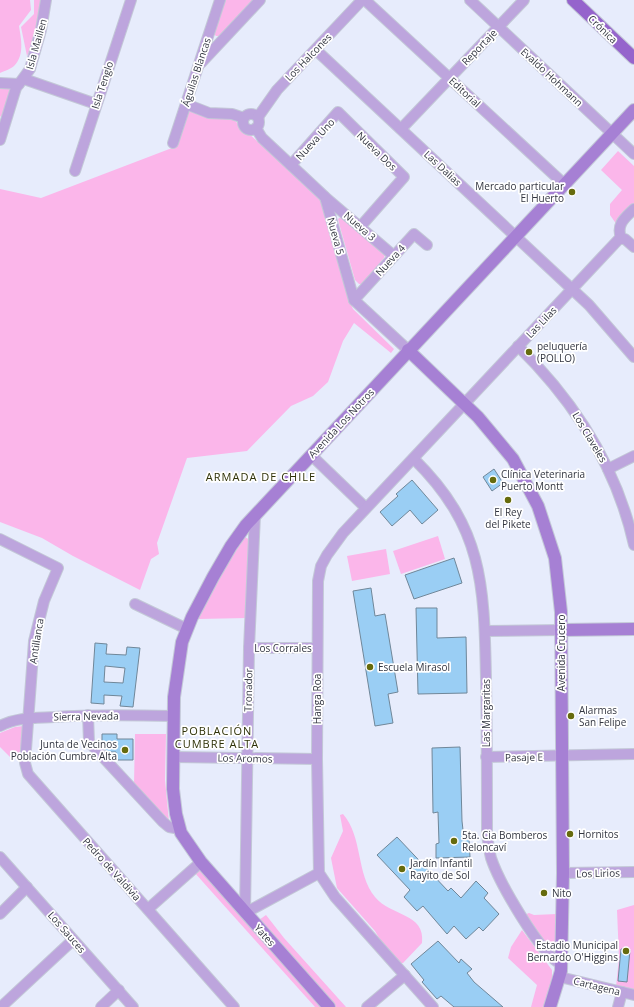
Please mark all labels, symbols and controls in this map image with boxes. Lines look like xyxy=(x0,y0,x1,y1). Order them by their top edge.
street label: Crónica xyxy=(585,12,621,46)
street label: Isla Maillen xyxy=(22,17,50,71)
street label: Reportaje xyxy=(458,26,500,68)
street label: Los Halcones xyxy=(282,30,335,84)
street label: Águilas Blancas xyxy=(178,36,214,108)
street label: Evaldo Hohmann xyxy=(518,45,586,109)
street label: Isla Tenglo xyxy=(88,59,116,111)
street label: Editorial xyxy=(446,74,484,110)
street label: Nueva Uno xyxy=(292,115,338,163)
street label: Nueva Dos xyxy=(354,128,400,174)
street label: Las Dalias xyxy=(421,147,465,189)
place label: Mercado particular El Huerto xyxy=(475,179,564,205)
marker: Mercado particular El Huerto xyxy=(567,187,577,197)
street label: Nueva 3 xyxy=(341,208,379,244)
street label: Nueva 5 xyxy=(324,216,348,257)
street label: Nueva 4 xyxy=(372,241,408,279)
street label: Las Lilas xyxy=(523,303,560,341)
place label: peluquería (POLLO) xyxy=(537,339,587,365)
marker: peluquería (POLLO) xyxy=(524,347,534,357)
street label: Avenida Los Notros xyxy=(305,385,377,461)
street label: Los Claveles xyxy=(569,409,611,465)
place label: Clínica Veterinaria Puerto Montt xyxy=(501,467,585,493)
district label: ARMADA DE CHILE xyxy=(206,469,316,484)
marker: Clínica Veterinaria Puerto Montt xyxy=(488,475,498,485)
marker: El Rey del Pikete xyxy=(503,495,513,505)
place label: El Rey del Pikete xyxy=(485,505,531,531)
street label: Avenida Crucero xyxy=(554,615,568,691)
street label: Antillanca xyxy=(26,617,46,665)
street label: Los Corrales xyxy=(254,641,312,655)
place label: Escuela Mirasol xyxy=(378,660,450,674)
marker: Escuela Mirasol xyxy=(365,662,375,672)
street label: Tronador xyxy=(241,668,255,712)
street label: Hanga Roa xyxy=(310,674,324,724)
street label: Las Margaritas xyxy=(479,679,493,747)
place label: Alarmas San Felipe xyxy=(579,703,627,729)
street label: Sierra Nevada xyxy=(53,708,119,724)
marker: Alarmas San Felipe xyxy=(566,711,576,721)
district label: POBLACIÓN CUMBRE ALTA xyxy=(175,723,259,751)
place label: Junta de Vecinos Población Cumbre Alta xyxy=(11,737,117,763)
marker: Junta de Vecinos Población Cumbre Alta xyxy=(120,745,130,755)
street label: Pasaje E xyxy=(505,750,543,764)
street label: Los Aromos xyxy=(217,751,273,765)
place label: Hornitos xyxy=(578,827,619,841)
place label: 5ta. Cia Bomberos Reloncaví xyxy=(462,828,548,854)
marker: Hornitos xyxy=(565,829,575,839)
street label: Pedro de Valdivia xyxy=(80,834,144,904)
marker: 5ta. Cia Bomberos Reloncaví xyxy=(449,836,459,846)
place label: Jardín Infantil Rayito de Sol xyxy=(409,856,472,882)
marker: Jardín Infantil Rayito de Sol xyxy=(397,864,407,874)
street label: Los Lirios xyxy=(576,866,620,880)
place label: Nito xyxy=(552,886,572,900)
marker: Nito xyxy=(539,888,549,898)
street label: Los Sauces xyxy=(45,908,89,956)
street label: Yates xyxy=(251,921,279,949)
place label: Estadio Municipal Bernardo O'Higgins xyxy=(527,938,618,964)
marker: Estadio Municipal Bernardo O'Higgins xyxy=(621,946,631,956)
street label: Cartagena xyxy=(572,973,622,999)

